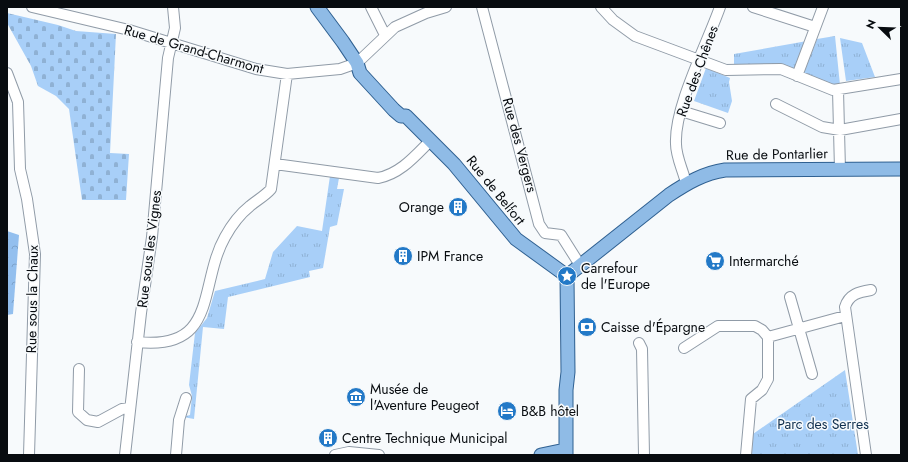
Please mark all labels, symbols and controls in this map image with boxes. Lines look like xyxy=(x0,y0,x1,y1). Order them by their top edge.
north arrow xyxy=(860,8,900,48)
text: N xyxy=(862,17,880,31)
street label: Rue de Grand-Charmont xyxy=(122,19,267,79)
street label: Rue des Chênes xyxy=(671,22,723,120)
street label: Rue des Vergers xyxy=(498,95,542,195)
street label: Rue de Pontarlier xyxy=(726,143,828,165)
street label: Rue de Belfort xyxy=(462,151,531,229)
street label: Rue sous les Vignes xyxy=(132,189,166,309)
building icon: Orange xyxy=(447,196,469,218)
place label: Orange xyxy=(399,197,444,217)
street label: Rue sous la Chaux xyxy=(21,245,43,353)
building icon: IPM France xyxy=(392,245,414,267)
place label: IPM France xyxy=(417,246,483,266)
supermarket icon: Intermarché xyxy=(704,250,726,272)
place label: Intermarché xyxy=(729,251,799,271)
place label: Carrefour de l'Europe xyxy=(581,258,650,294)
place icon: Carrefour de l'Europe xyxy=(556,265,578,287)
bank icon: Caisse d'Épargne xyxy=(576,316,598,338)
place label: Caisse d'Épargne xyxy=(601,317,705,337)
place label: Musée de l'Aventure Peugeot xyxy=(370,379,480,415)
museum icon: Musée de l'Aventure Peugeot xyxy=(345,386,367,408)
hotel icon: B&B hôtel xyxy=(496,400,518,422)
place label: B&B hôtel xyxy=(521,401,579,421)
park label: Parc des Serres xyxy=(777,414,869,434)
building icon: Centre Technique Municipal xyxy=(317,427,339,449)
place label: Centre Technique Municipal xyxy=(342,428,508,448)

